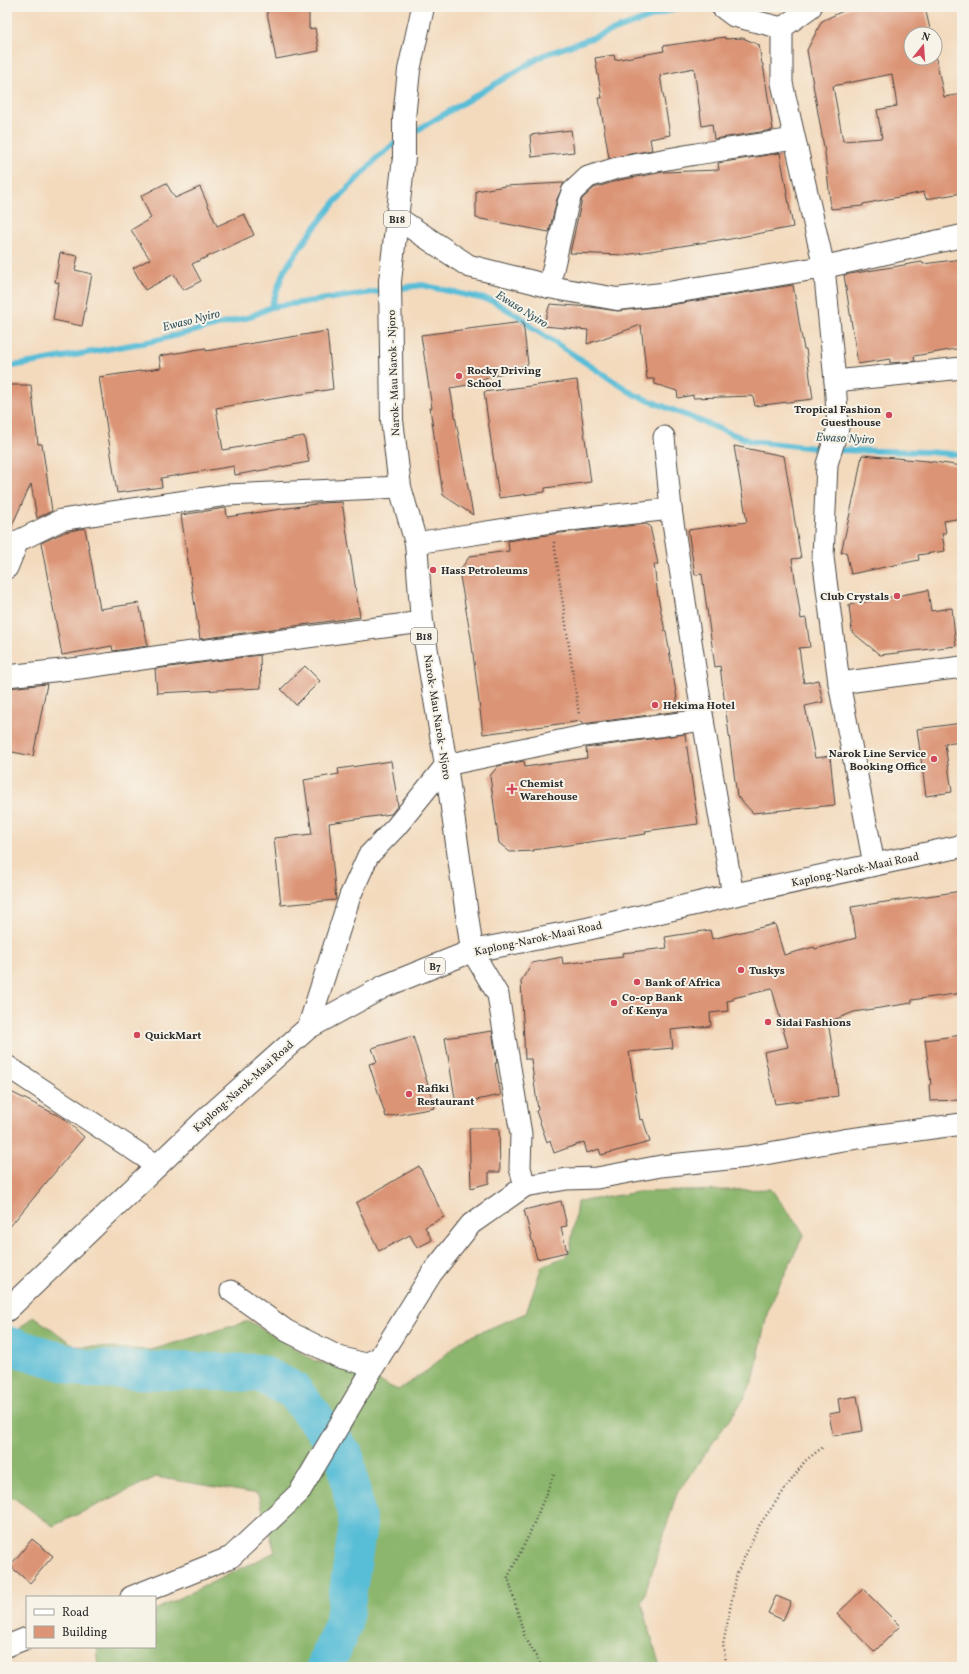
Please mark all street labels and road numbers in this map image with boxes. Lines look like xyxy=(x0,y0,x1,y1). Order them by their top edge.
road number: B18 xyxy=(384,211,410,227)
street label: Narok- Mau Narok - Njoro xyxy=(385,309,404,436)
road number: B18 xyxy=(411,628,437,644)
street label: Narok- Mau Narok - Njoro xyxy=(419,654,454,781)
street label: Kaplong-Narok-Maai Road xyxy=(790,850,921,891)
street label: Kaplong-Narok-Maai Road xyxy=(473,919,604,960)
road number: B7 xyxy=(425,958,445,974)
street label: Kaplong-Narok-Maai Road xyxy=(191,1038,297,1136)

